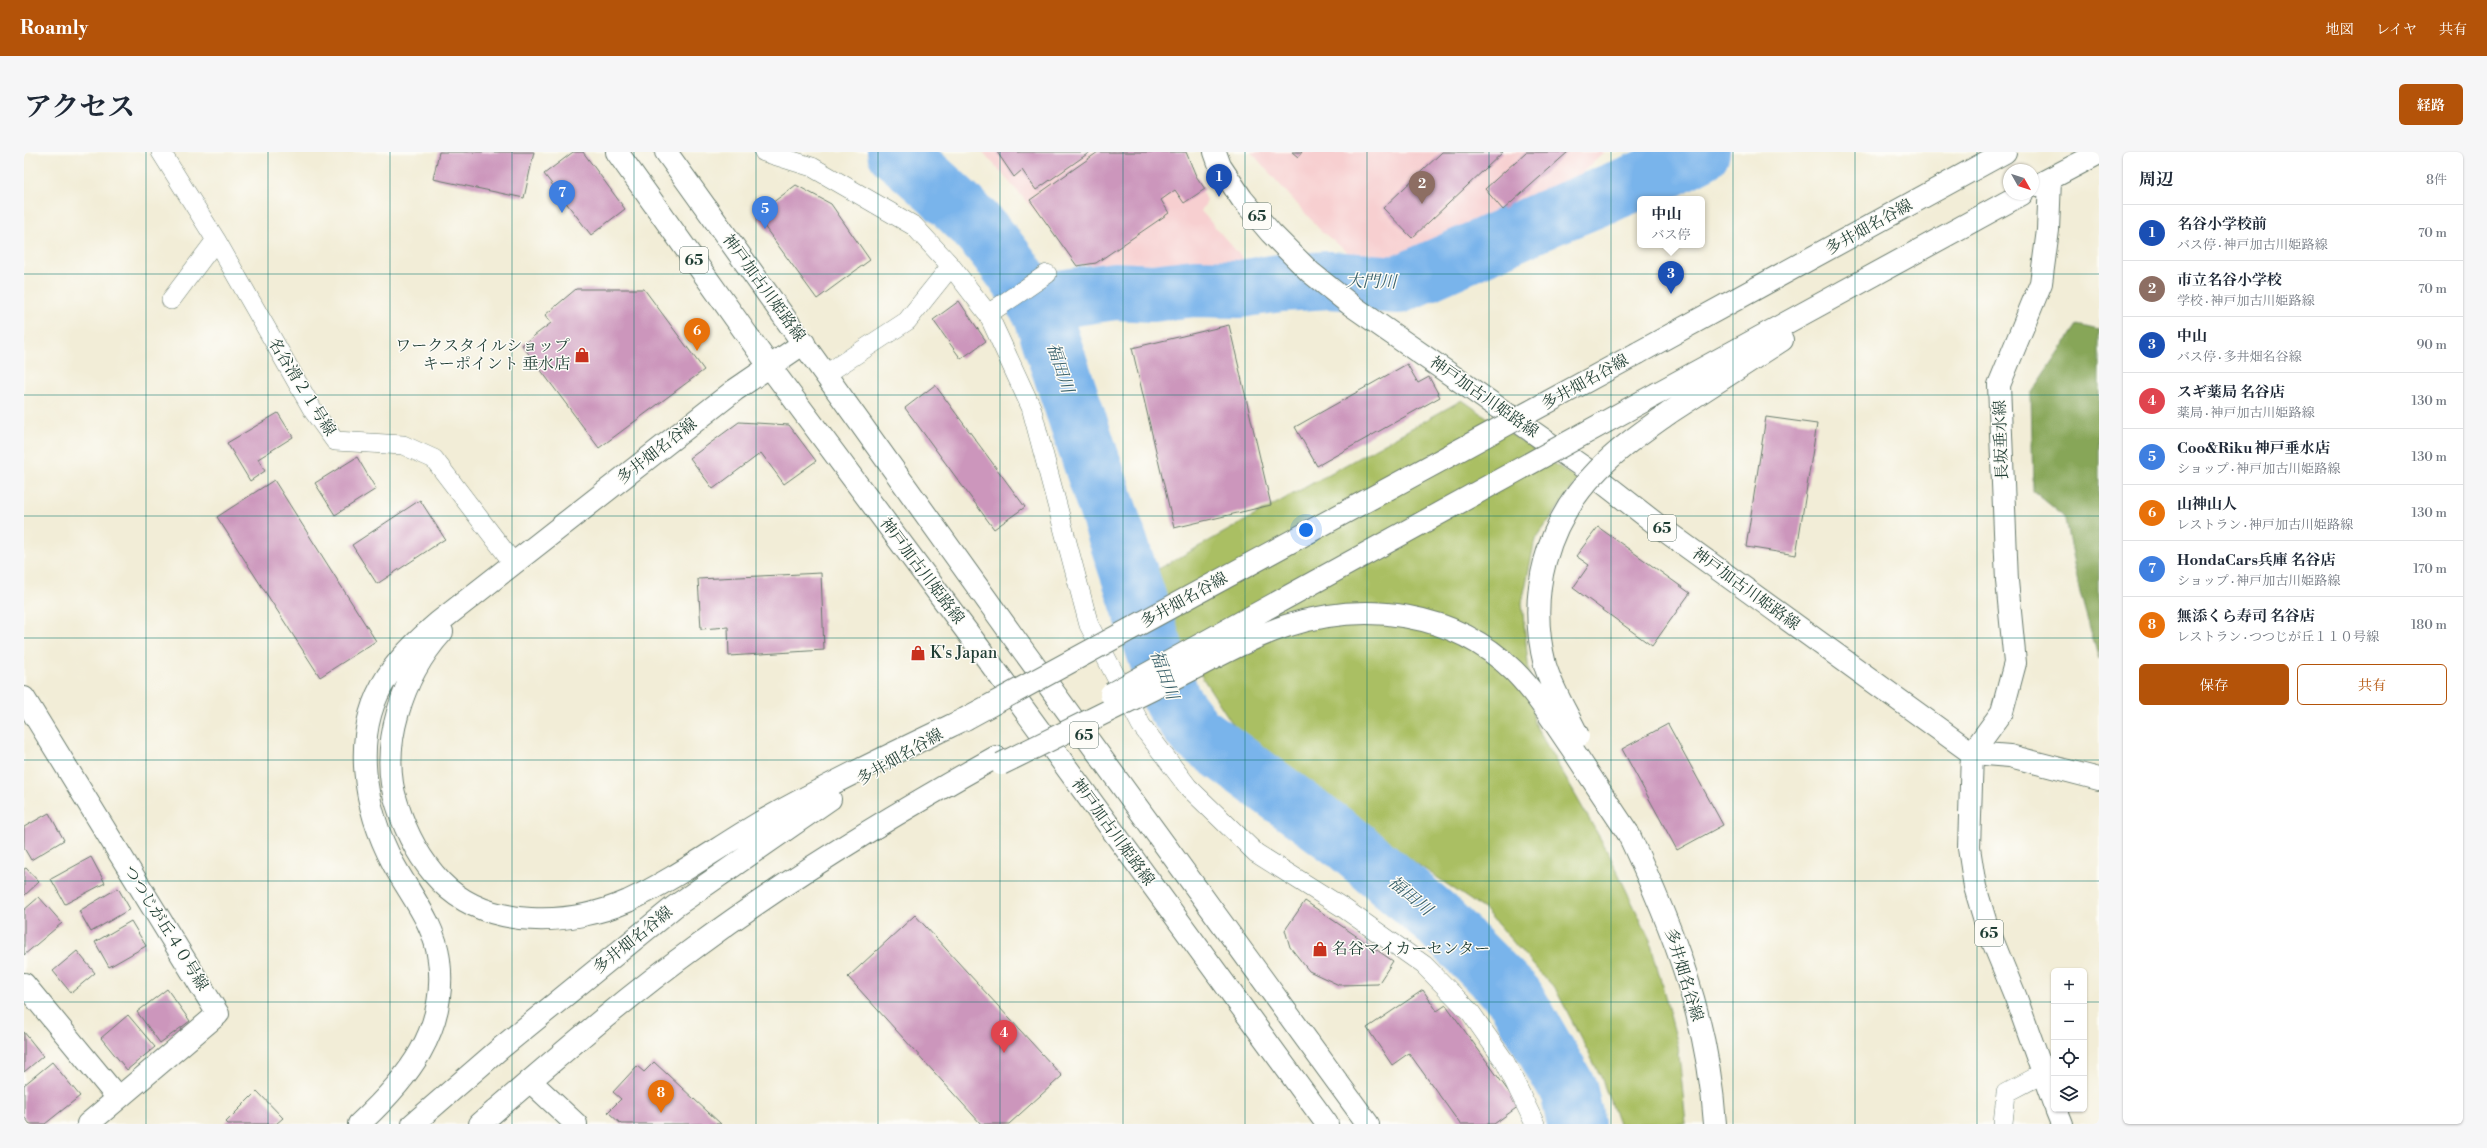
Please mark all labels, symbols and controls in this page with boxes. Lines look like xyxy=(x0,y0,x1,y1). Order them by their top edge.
text: Roamly xyxy=(20,16,88,40)
text: 地図 xyxy=(2326,21,2354,39)
text: レイヤ xyxy=(2376,21,2417,39)
text: 共有 xyxy=(2439,21,2467,39)
button: 経路 xyxy=(2399,84,2463,125)
text: アクセス xyxy=(24,90,135,125)
pin: 1 xyxy=(1206,164,1232,197)
north arrow xyxy=(2003,164,2039,200)
text: 周辺 xyxy=(2139,169,2173,191)
pin: 2 xyxy=(1409,171,1435,204)
text: 8件 xyxy=(2426,172,2447,188)
pin: 7 xyxy=(549,180,575,213)
street label: 多井畑名谷線 xyxy=(1822,195,1916,259)
pin: 5 xyxy=(752,196,778,229)
popup xyxy=(1637,196,1705,248)
road number: 65 xyxy=(1243,203,1271,229)
text: 中山 xyxy=(1651,205,1682,224)
text: 名谷小学校前 xyxy=(2177,215,2267,234)
text: 1 xyxy=(2149,225,2155,241)
text: 70 m xyxy=(2418,225,2447,241)
text: バス停 xyxy=(1651,227,1691,243)
street label: 神戸加古川姫路線 xyxy=(718,230,810,346)
text: バス停 · 神戸加古川姫路線 xyxy=(2177,237,2328,253)
road number: 65 xyxy=(680,247,708,273)
pin: 3 xyxy=(1658,261,1684,294)
water label: 大門川 xyxy=(1345,271,1399,293)
text: 市立名谷小学校 xyxy=(2177,271,2282,290)
text: 2 xyxy=(2148,281,2156,297)
text: 70 m xyxy=(2418,281,2447,297)
text: 学校 · 神戸加古川姫路線 xyxy=(2177,293,2315,309)
pin: 6 xyxy=(684,318,710,351)
text: 中山 xyxy=(2177,327,2207,346)
street label: 名谷滑２１号線 xyxy=(264,334,340,440)
place label: ワークスタイルショップ キーポイント 垂水店 xyxy=(395,336,570,374)
text: 3 xyxy=(2148,337,2156,353)
text: 90 m xyxy=(2416,337,2447,353)
water label: 福田川 xyxy=(1042,340,1079,398)
shop icon: ワークスタイルショップ キーポイント 垂水店 xyxy=(573,346,591,364)
text: バス停 · 多井畑名谷線 xyxy=(2177,349,2302,365)
street label: 多井畑名谷線 xyxy=(1538,350,1632,414)
street label: 神戸加古川姫路線 xyxy=(1426,352,1542,442)
text: スギ薬局 名谷店 xyxy=(2177,383,2284,402)
text: 4 xyxy=(2148,393,2156,409)
text: 130 m xyxy=(2412,393,2447,409)
street label: 長坂垂水線 xyxy=(1990,400,2012,480)
text: 薬局 · 神戸加古川姫路線 xyxy=(2177,405,2315,421)
street label: 多井畑名谷線 xyxy=(613,414,701,488)
text: Coo&Riku 神戸垂水店 xyxy=(2177,439,2330,458)
text: 5 xyxy=(2148,449,2156,465)
text: 130 m xyxy=(2412,449,2447,465)
text: ショップ · 神戸加古川姫路線 xyxy=(2177,461,2340,477)
text: 山神山人 xyxy=(2177,495,2237,514)
text: 6 xyxy=(2148,505,2156,521)
text: 130 m xyxy=(2412,505,2447,521)
street label: 神戸加古川姫路線 xyxy=(875,514,969,628)
road number: 65 xyxy=(1648,515,1676,541)
text: レストラン · 神戸加古川姫路線 xyxy=(2177,517,2353,533)
your location xyxy=(1296,520,1316,540)
street label: 神戸加古川姫路線 xyxy=(1688,543,1804,635)
text: HondaCars兵庫 名谷店 xyxy=(2177,551,2335,570)
text: 7 xyxy=(2148,561,2156,577)
text: 170 m xyxy=(2413,561,2447,577)
street label: 多井畑名谷線 xyxy=(1137,568,1231,632)
text: ショップ · 神戸加古川姫路線 xyxy=(2177,573,2340,589)
text: 無添くら寿司 名谷店 xyxy=(2177,607,2314,626)
text: 8 xyxy=(2148,617,2156,633)
text: 180 m xyxy=(2411,617,2447,633)
text: レストラン · つつじが丘１１０号線 xyxy=(2177,629,2379,645)
place label: K's Japan xyxy=(930,643,998,663)
shop icon: K's Japan xyxy=(909,644,927,662)
water label: 福田川 xyxy=(1145,647,1184,705)
button: 保存 xyxy=(2139,664,2289,705)
button: 共有 xyxy=(2297,664,2447,705)
road number: 65 xyxy=(1070,722,1098,748)
street label: 多井畑名谷線 xyxy=(853,724,947,790)
street label: 神戸加古川姫路線 xyxy=(1067,774,1159,890)
street label: つつじが丘４０号線 xyxy=(119,862,213,994)
water label: 福田川 xyxy=(1383,871,1438,922)
street label: 多井畑名谷線 xyxy=(589,902,677,978)
road number: 65 xyxy=(1975,920,2003,946)
street label: 多井畑名谷線 xyxy=(1660,926,1708,1024)
place label: 名谷マイカーセンター xyxy=(1332,939,1490,959)
shop icon: 名谷マイカーセンター xyxy=(1311,940,1329,958)
map controls xyxy=(2051,968,2087,1112)
button: + xyxy=(2051,968,2087,1004)
button: − xyxy=(2051,1004,2087,1040)
pin: 4 xyxy=(991,1020,1017,1053)
button: locate xyxy=(2051,1040,2087,1076)
button: layers xyxy=(2051,1076,2087,1112)
pin: 8 xyxy=(648,1080,674,1113)

